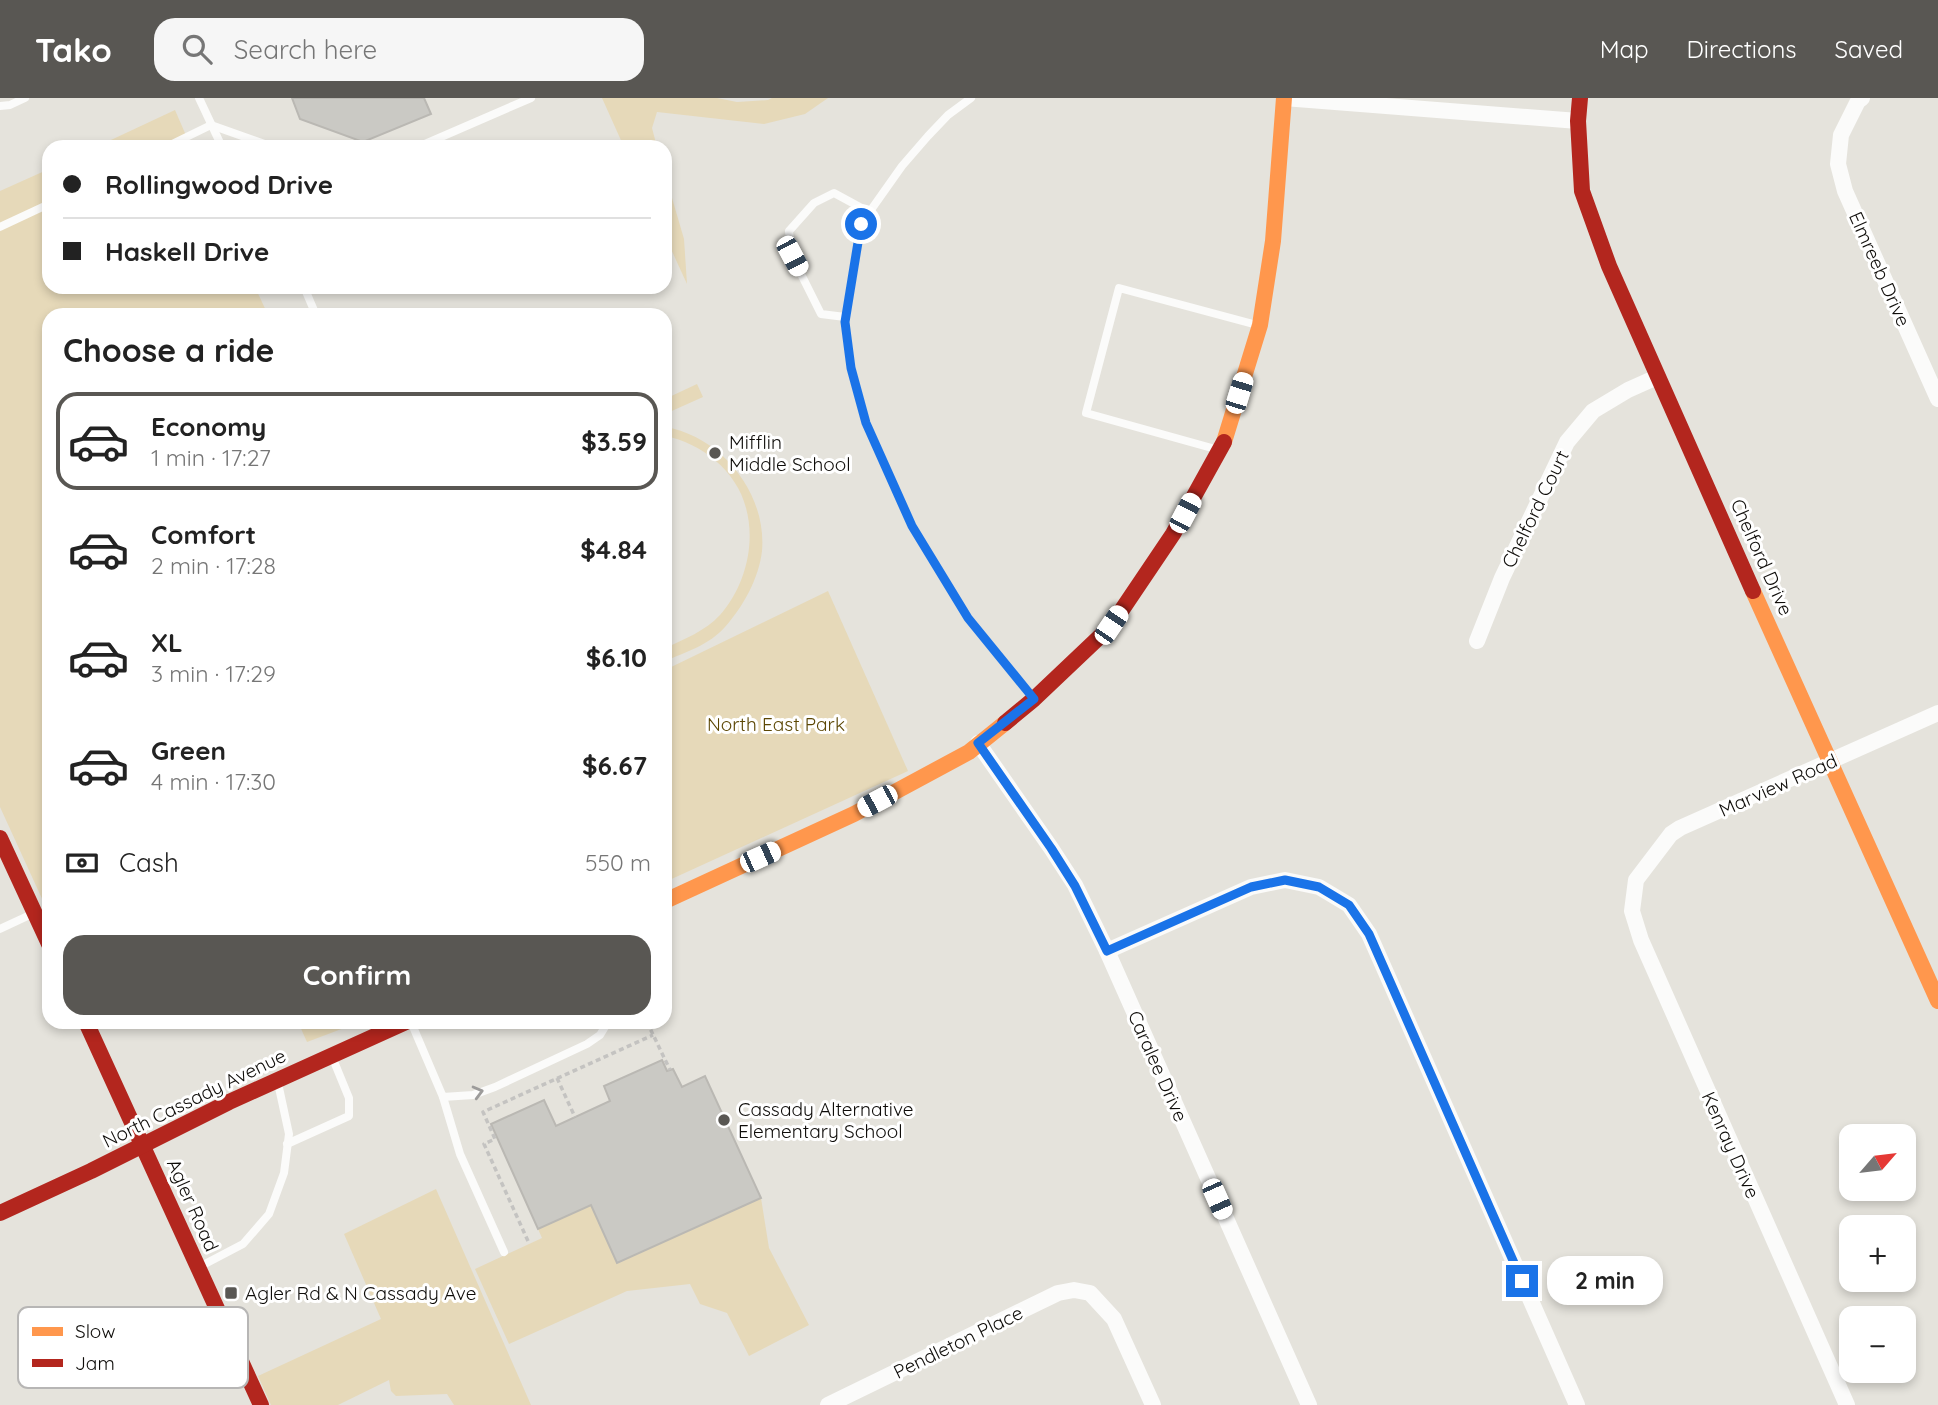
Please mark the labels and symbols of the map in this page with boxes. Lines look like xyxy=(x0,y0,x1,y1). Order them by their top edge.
route start xyxy=(845,208,877,240)
street label: Elmreeb Drive xyxy=(1844,208,1916,330)
car xyxy=(773,233,812,279)
car xyxy=(1223,370,1256,416)
place label: Mifflin Middle School xyxy=(729,430,851,476)
marker: Mifflin Middle School xyxy=(707,445,723,461)
street label: Chelford Court xyxy=(1496,446,1574,572)
car xyxy=(1166,490,1205,536)
street label: Chelford Drive xyxy=(1726,495,1798,619)
car xyxy=(1091,602,1132,648)
park label: North East Park xyxy=(707,712,845,736)
street label: Marview Road xyxy=(1715,748,1841,822)
car xyxy=(854,782,901,820)
car xyxy=(737,839,784,875)
street label: Caralee Drive xyxy=(1123,1007,1193,1125)
street label: North Cassady Avenue xyxy=(98,1043,290,1153)
one-way arrow xyxy=(472,1086,484,1101)
street label: Kenray Drive xyxy=(1697,1088,1765,1202)
place label: Cassady Alternative Elementary School xyxy=(738,1097,914,1143)
marker: Cassady Alternative Elementary School xyxy=(716,1112,732,1128)
north arrow xyxy=(1839,1124,1916,1200)
street label: Agler Road xyxy=(162,1155,224,1255)
car xyxy=(1199,1176,1236,1222)
callout: 2 min xyxy=(1546,1256,1662,1306)
route end xyxy=(1506,1265,1538,1297)
place label: Agler Rd & N Cassady Ave xyxy=(245,1281,476,1305)
marker: Agler Rd & N Cassady Ave xyxy=(223,1285,239,1301)
street label: Pendleton Place xyxy=(889,1300,1027,1384)
legend xyxy=(18,1307,248,1388)
text: Slow xyxy=(75,1319,116,1343)
text: Jam xyxy=(75,1351,115,1375)

